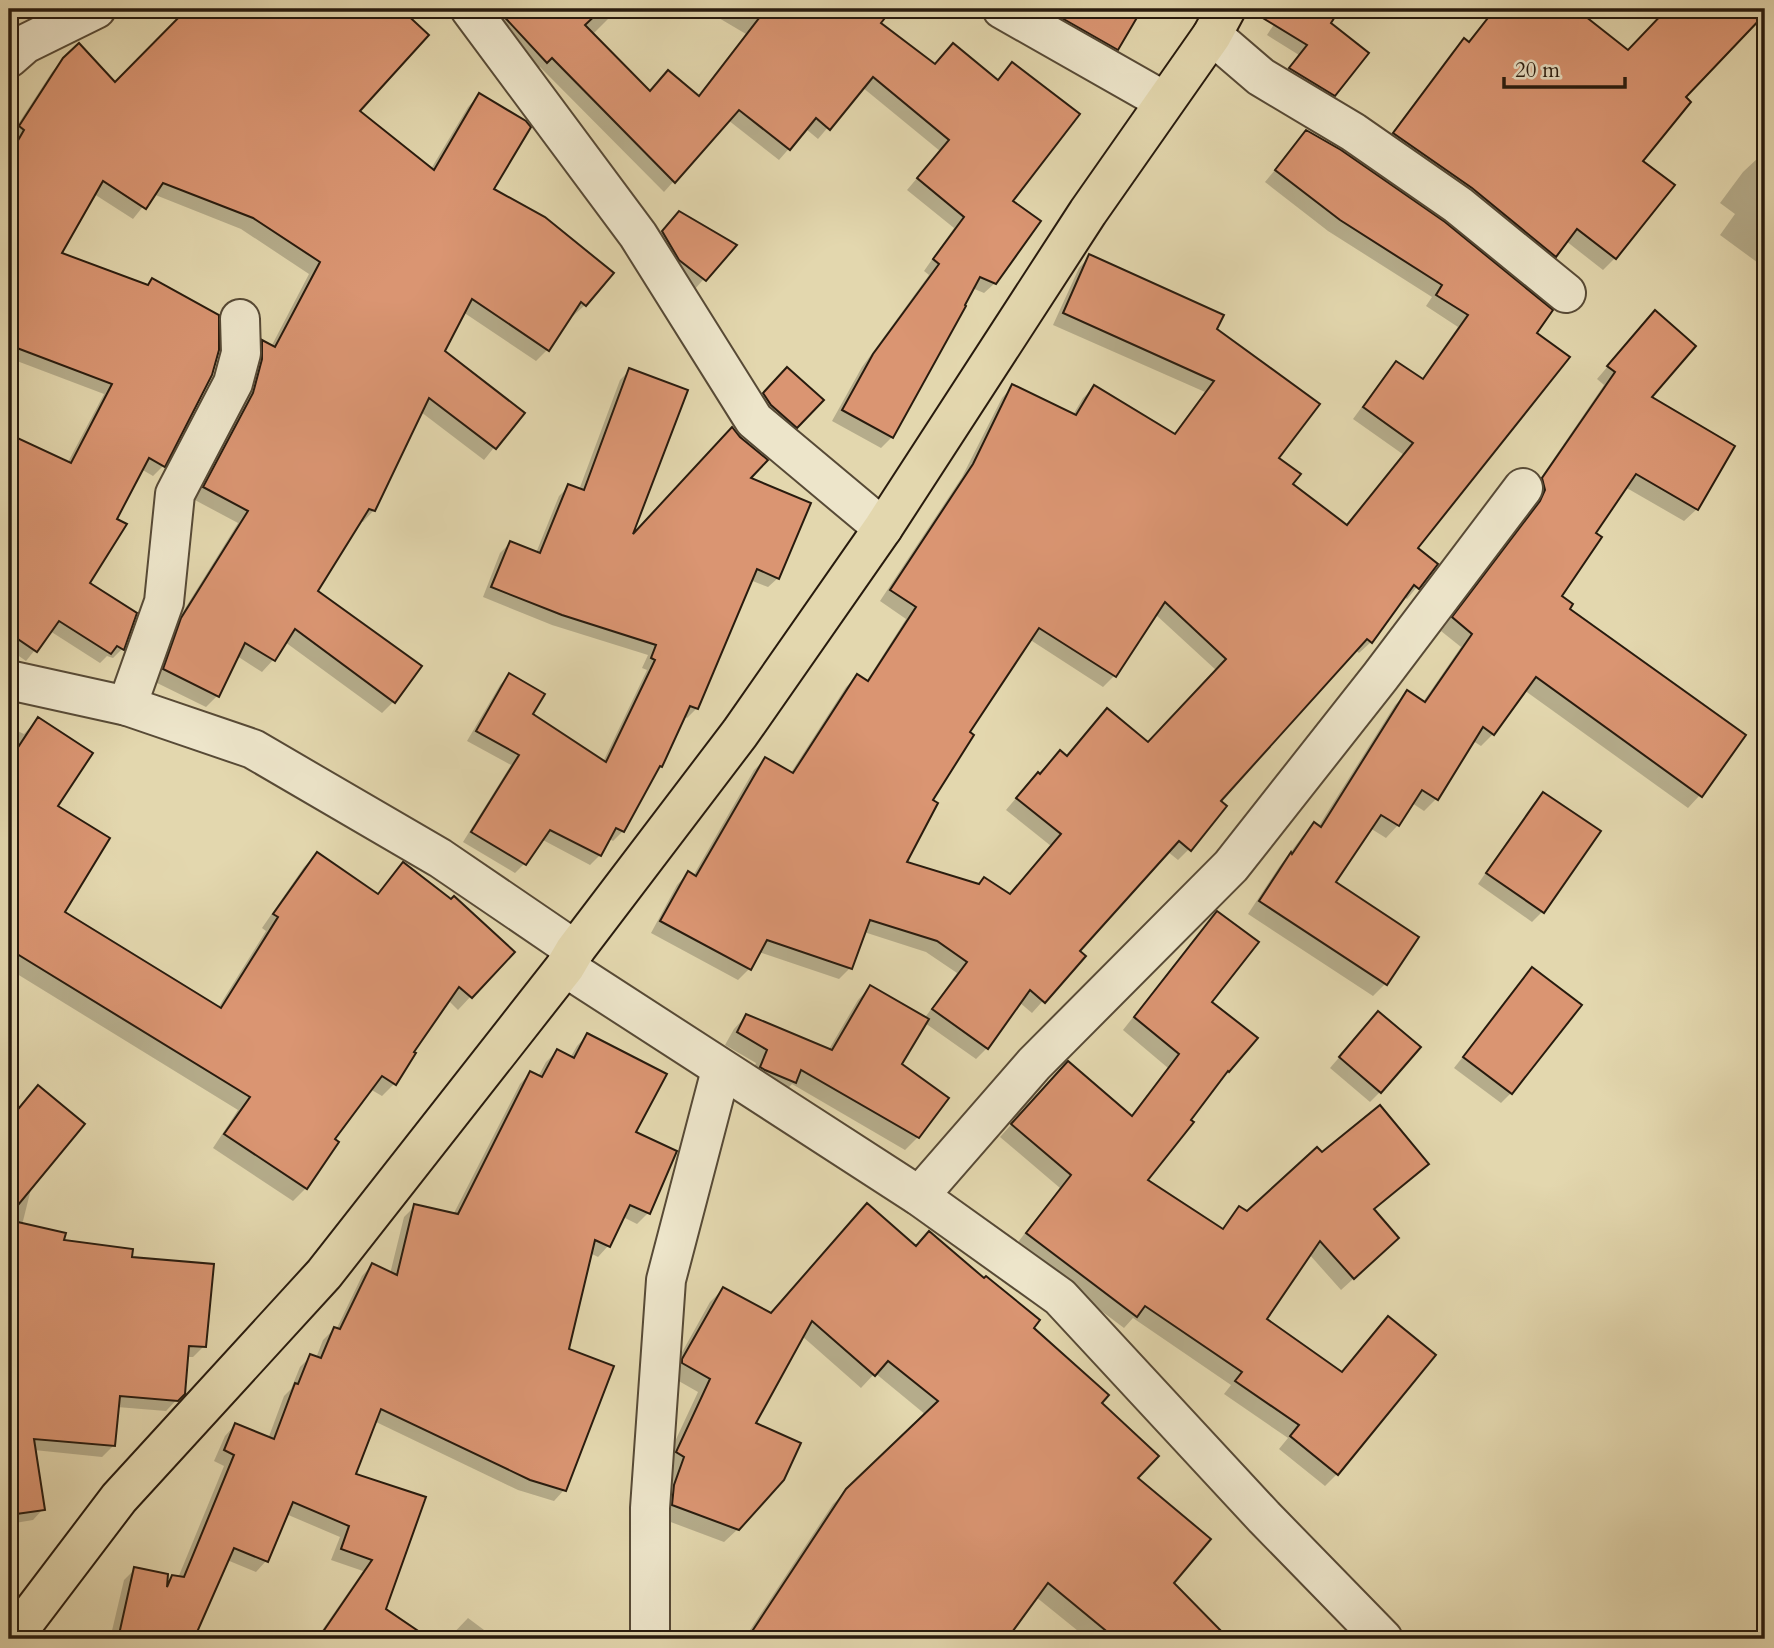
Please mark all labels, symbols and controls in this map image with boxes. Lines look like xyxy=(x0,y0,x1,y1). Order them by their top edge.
scale bar xyxy=(1504,46,1625,90)
text: 20 m xyxy=(1515,56,1560,85)

